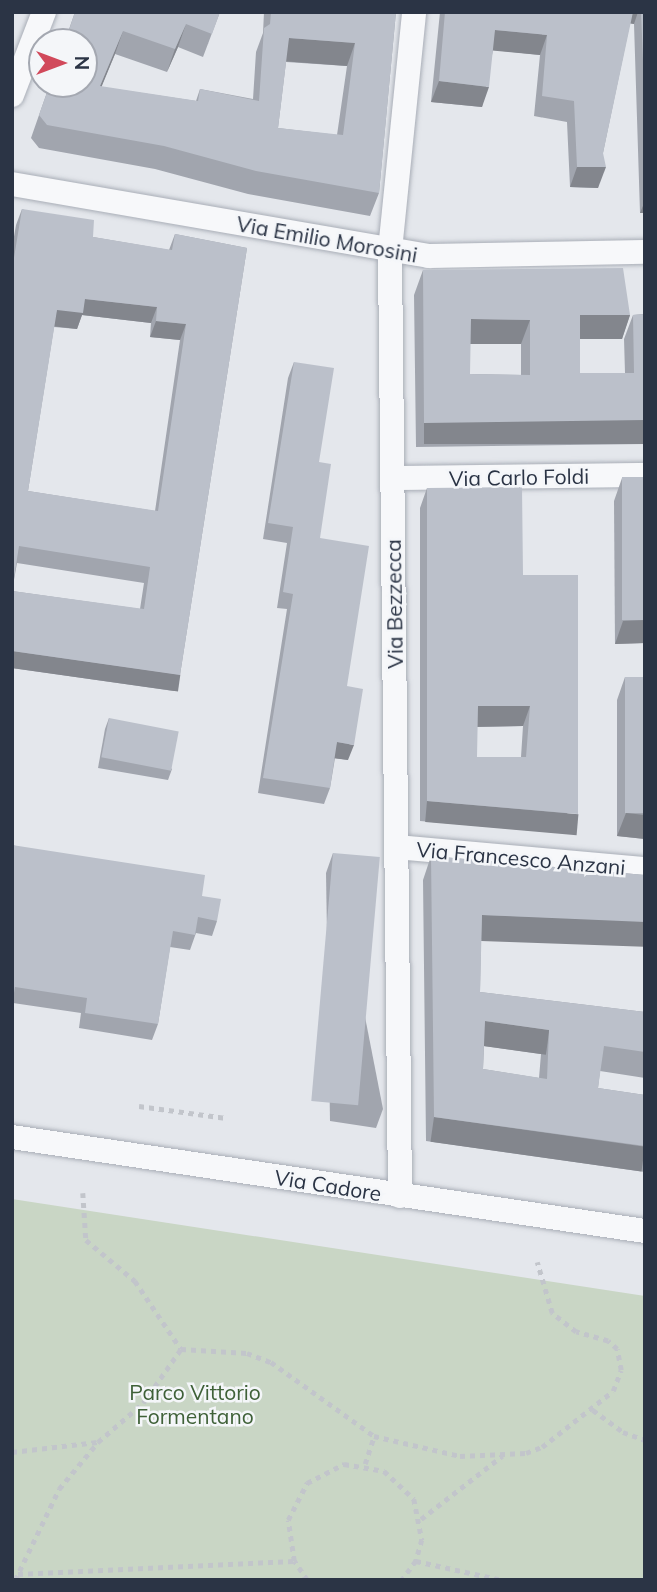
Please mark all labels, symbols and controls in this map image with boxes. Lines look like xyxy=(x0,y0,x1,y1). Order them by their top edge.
north arrow xyxy=(28,28,98,98)
text: N xyxy=(70,56,94,70)
street label: Via Emilio Morosini xyxy=(235,211,419,267)
street label: Via Carlo Foldi xyxy=(449,463,589,491)
street label: Via Bezzecca xyxy=(380,539,408,669)
street label: Via Francesco Anzani xyxy=(415,836,627,880)
street label: Via Cadore xyxy=(273,1164,383,1206)
park label: Parco Vittorio Formentano xyxy=(129,1379,261,1429)

